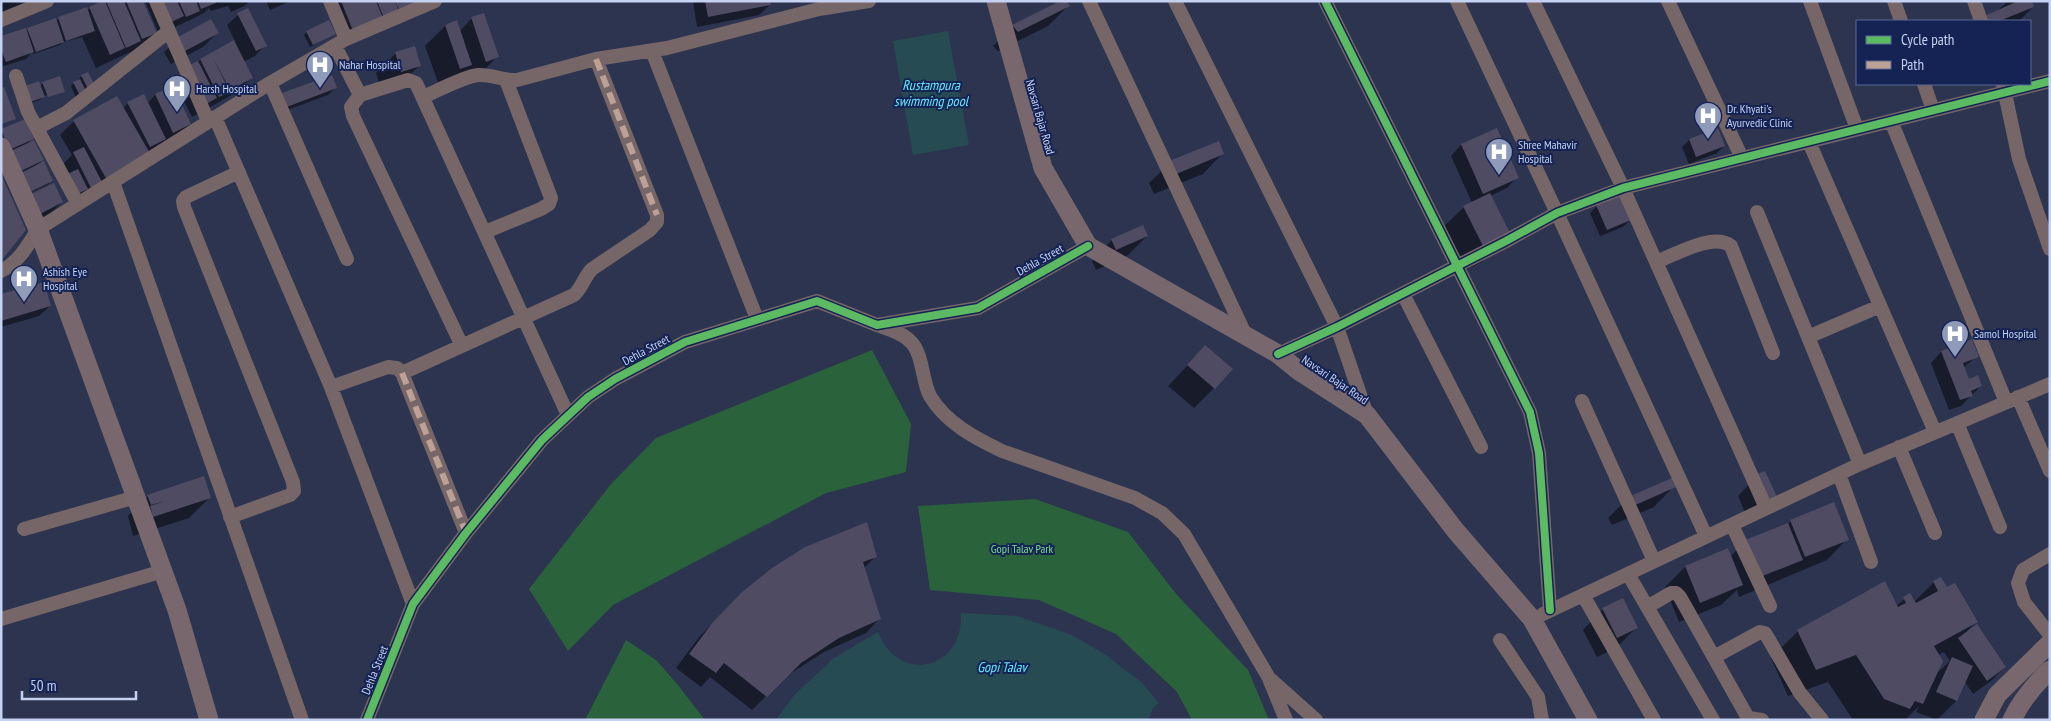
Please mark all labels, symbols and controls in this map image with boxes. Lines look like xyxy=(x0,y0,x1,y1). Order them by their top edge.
legend xyxy=(1856,20,2031,85)
text: Cycle path xyxy=(1901,30,1954,49)
hospital icon: Nahar Hospital xyxy=(305,50,335,89)
text: Path xyxy=(1901,55,1924,74)
place label: Nahar Hospital xyxy=(339,57,401,72)
hospital icon: Harsh Hospital xyxy=(162,74,192,113)
water label: Rustampura swimming pool xyxy=(894,76,970,110)
street label: Navsari Bajar Road xyxy=(1023,78,1058,156)
place label: Harsh Hospital xyxy=(196,81,257,96)
hospital icon: Dr. Khyati's Ayurvedic Clinic xyxy=(1693,101,1723,140)
place label: Dr. Khyati's Ayurvedic Clinic xyxy=(1727,101,1793,130)
hospital icon: Shree Mahavir Hospital xyxy=(1484,137,1514,176)
place label: Shree Mahavir Hospital xyxy=(1518,137,1578,166)
street label: Dehla Street xyxy=(1014,240,1067,279)
hospital icon: Ashish Eye Hospital xyxy=(9,264,39,303)
place label: Ashish Eye Hospital xyxy=(43,264,87,293)
hospital icon: Samol Hospital xyxy=(1940,319,1970,358)
place label: Samol Hospital xyxy=(1974,326,2037,341)
street label: Dehla Street xyxy=(619,331,673,368)
street label: Navsari Bajar Road xyxy=(1299,352,1372,407)
park label: Gopi Talav Park xyxy=(991,541,1054,556)
street label: Dehla Street xyxy=(358,642,391,697)
water label: Gopi Talav xyxy=(977,658,1029,676)
scale bar xyxy=(22,668,136,700)
text: 50 m xyxy=(30,676,56,695)

